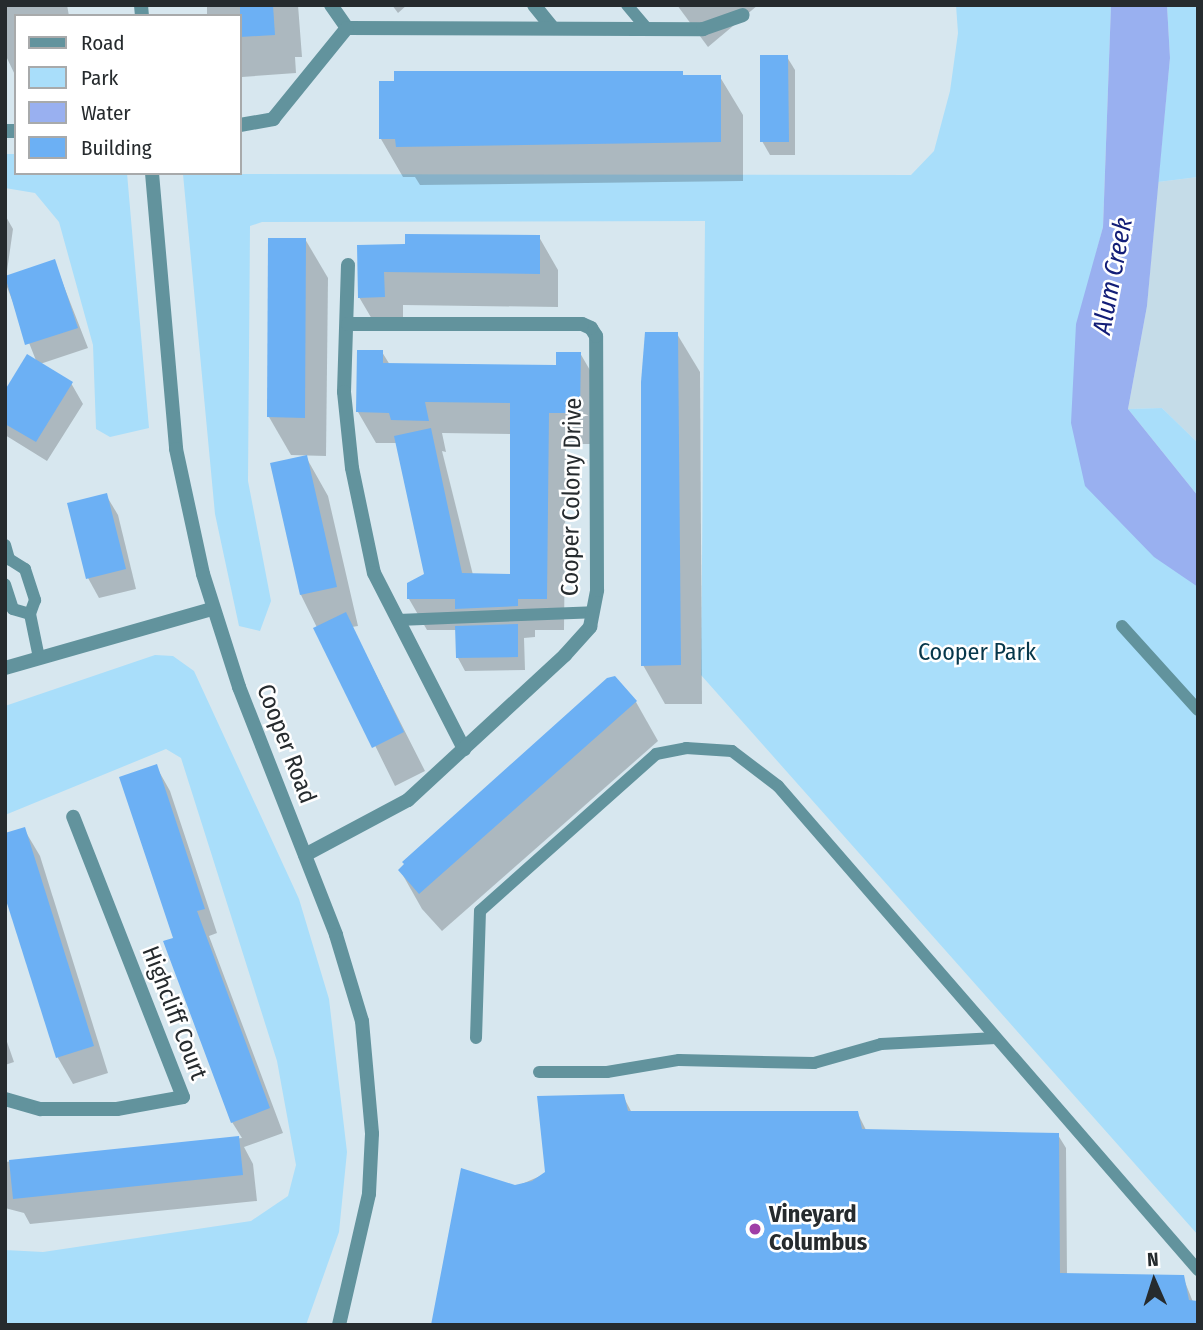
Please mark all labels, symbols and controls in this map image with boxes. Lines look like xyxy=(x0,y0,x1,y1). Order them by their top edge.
legend xyxy=(14,14,242,175)
text: Road xyxy=(81,30,125,56)
text: Park xyxy=(81,65,118,91)
text: Water xyxy=(81,100,131,126)
text: Building xyxy=(81,135,152,161)
water label: Alum Creek xyxy=(1086,215,1140,337)
street label: Cooper Colony Drive xyxy=(556,398,588,596)
park label: Cooper Park xyxy=(918,639,1036,667)
street label: Cooper Road xyxy=(250,680,322,808)
street label: Highcliff Court xyxy=(135,942,213,1084)
place label: Vineyard Columbus xyxy=(769,1201,867,1257)
marker: Vineyard Columbus xyxy=(747,1221,763,1237)
north arrow xyxy=(1119,1246,1189,1316)
text: N xyxy=(1147,1248,1159,1271)

